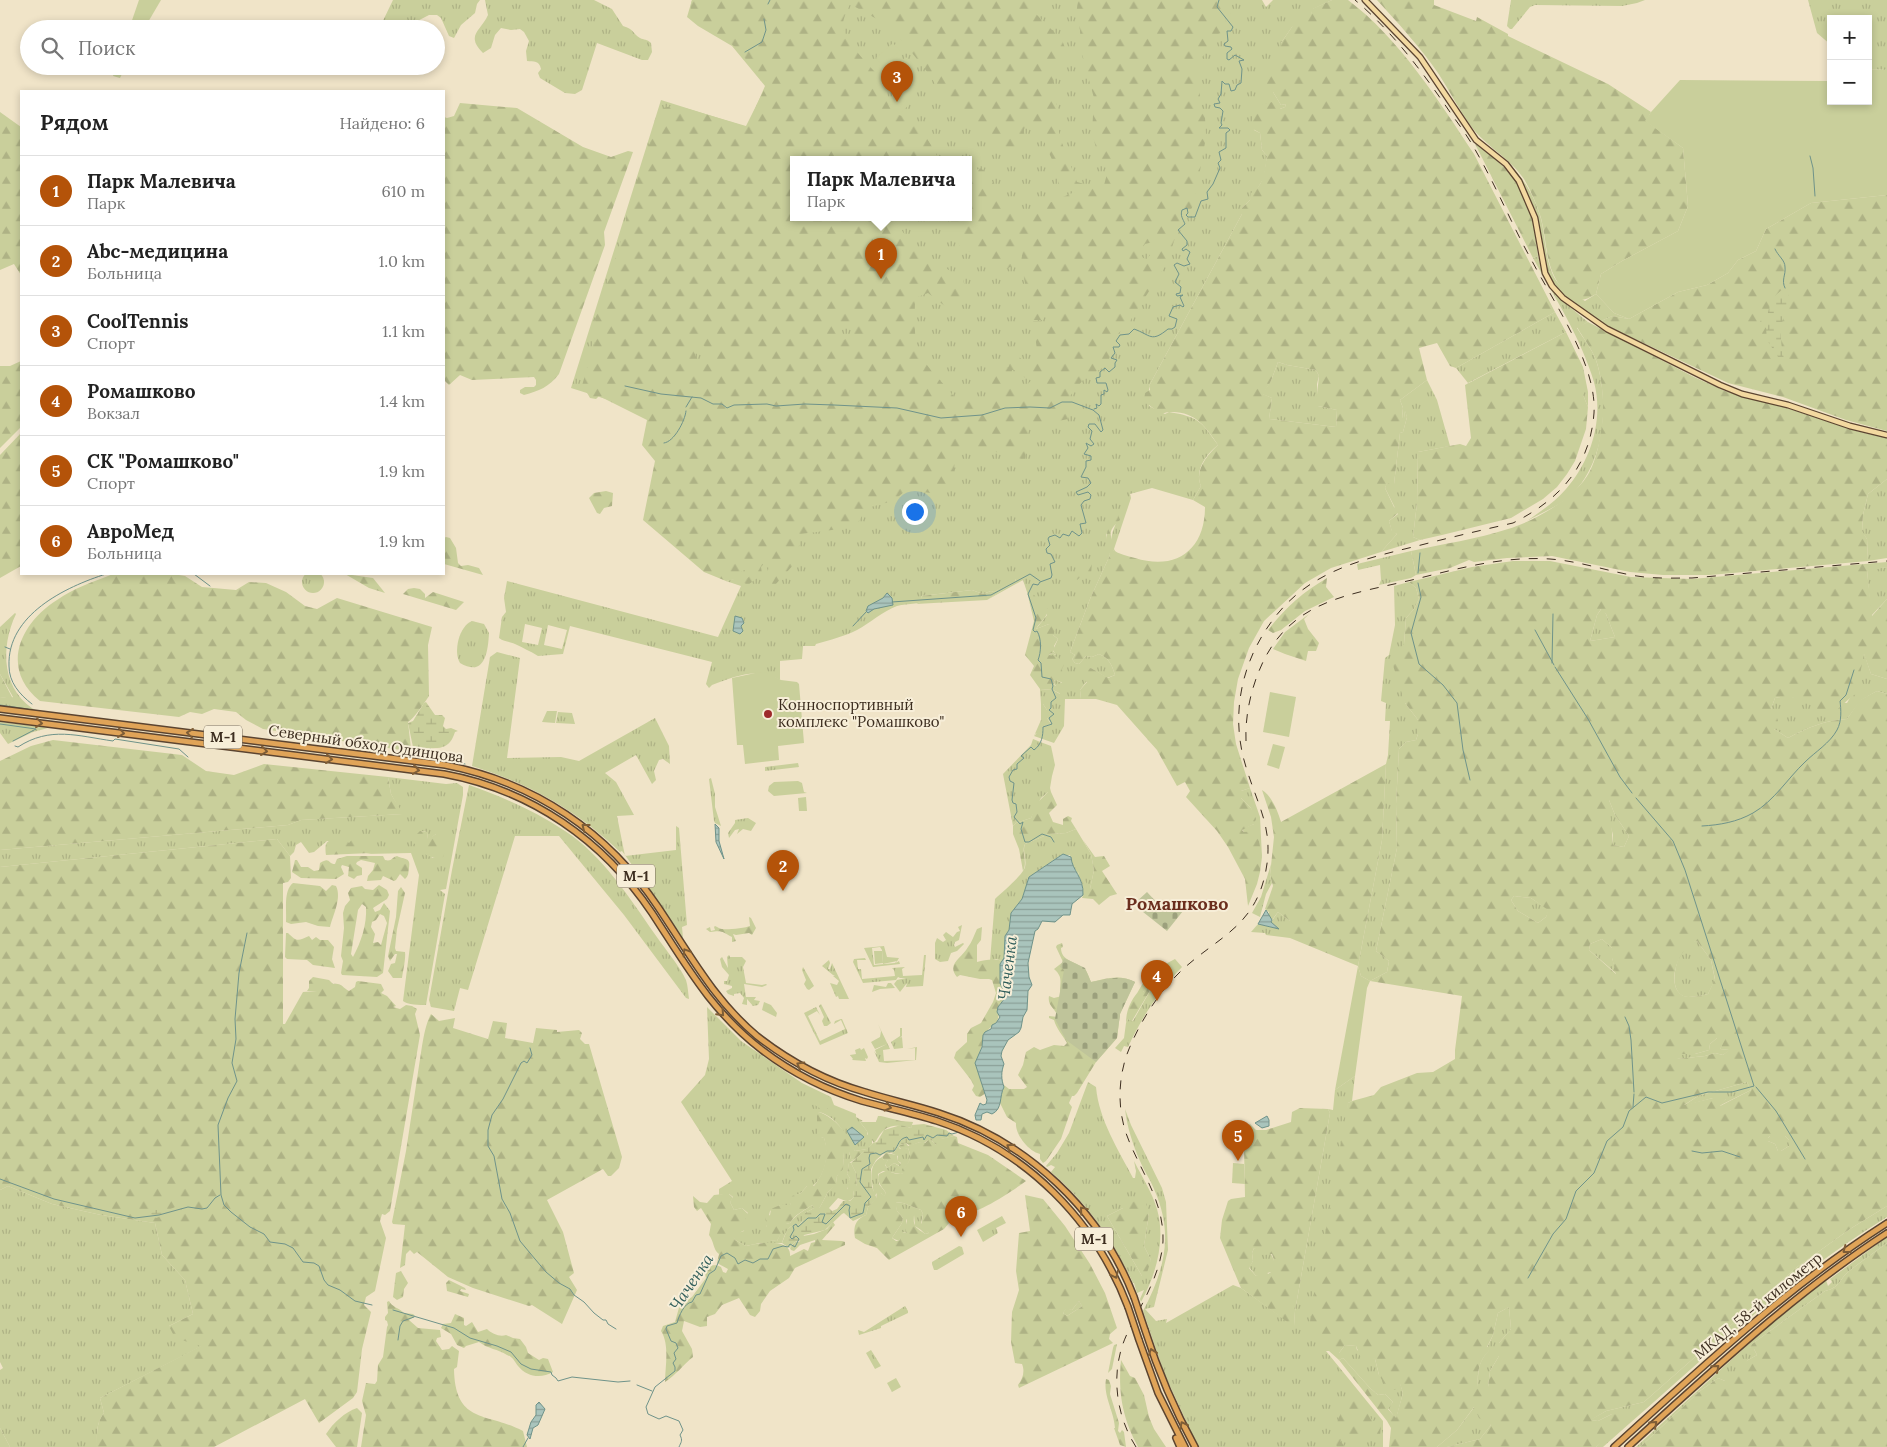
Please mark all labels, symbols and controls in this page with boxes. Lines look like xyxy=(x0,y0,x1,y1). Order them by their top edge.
map controls xyxy=(1827,15,1872,105)
button: + xyxy=(1827,15,1872,60)
search box xyxy=(20,20,445,75)
icon: search xyxy=(38,34,66,62)
text: Поиск xyxy=(78,36,135,60)
button: − xyxy=(1827,60,1872,105)
pin: 3 xyxy=(881,61,913,102)
text: Рядом xyxy=(40,109,109,136)
text: Найдено: 6 xyxy=(339,113,425,133)
popup xyxy=(790,156,972,221)
text: Парк Малевича xyxy=(807,167,955,191)
text: Парк Малевича xyxy=(87,169,236,193)
text: 1 xyxy=(53,181,59,201)
text: 610 m xyxy=(381,181,425,201)
text: Парк xyxy=(807,191,845,211)
text: Парк xyxy=(87,193,125,213)
pin: 1 xyxy=(865,238,897,279)
text: Abc-медицина xyxy=(87,239,228,263)
text: 2 xyxy=(52,251,60,271)
text: 1.0 km xyxy=(378,251,425,271)
text: Больница xyxy=(87,263,162,283)
text: CoolTennis xyxy=(87,309,189,333)
text: 3 xyxy=(52,321,60,341)
text: 1.1 km xyxy=(382,321,425,341)
text: Спорт xyxy=(87,333,135,353)
text: Ромашково xyxy=(87,379,196,403)
text: 4 xyxy=(52,391,60,411)
text: 1.4 km xyxy=(379,391,425,411)
text: Вокзал xyxy=(87,403,140,423)
text: СК "Ромашково" xyxy=(87,449,239,473)
text: 5 xyxy=(52,461,60,481)
text: 1.9 km xyxy=(379,461,425,481)
text: Спорт xyxy=(87,473,135,493)
your location xyxy=(902,499,928,525)
text: АвроМед xyxy=(87,519,174,543)
text: 6 xyxy=(51,531,61,551)
text: 1.9 km xyxy=(379,531,425,551)
text: Больница xyxy=(87,543,162,563)
place label: Конноспортивный комплекс "Ромашково" xyxy=(778,695,945,731)
marker: Конноспортивный комплекс "Ромашково" xyxy=(762,708,774,720)
one-way arrow xyxy=(35,717,43,728)
street label: Северный обход Одинцова xyxy=(267,720,465,767)
road number: М-1 xyxy=(204,726,242,749)
one-way arrow xyxy=(117,727,125,738)
one-way arrow xyxy=(185,728,193,739)
one-way arrow xyxy=(261,745,269,756)
one-way arrow xyxy=(325,753,333,764)
one-way arrow xyxy=(412,764,421,774)
one-way arrow xyxy=(581,823,590,832)
pin: 2 xyxy=(767,850,799,891)
road number: М-1 xyxy=(617,864,655,888)
district label: Ромашково xyxy=(1126,892,1228,915)
water label: Чаченка xyxy=(993,935,1021,1001)
one-way arrow xyxy=(683,948,692,958)
pin: 4 xyxy=(1141,960,1173,1001)
one-way arrow xyxy=(715,1007,724,1016)
one-way arrow xyxy=(797,1061,806,1071)
one-way arrow xyxy=(884,1102,892,1112)
pin: 5 xyxy=(1222,1120,1254,1161)
one-way arrow xyxy=(1006,1143,1015,1153)
pin: 6 xyxy=(945,1196,977,1237)
one-way arrow xyxy=(1080,1207,1088,1216)
road number: М-1 xyxy=(1075,1228,1113,1250)
one-way arrow xyxy=(1843,1245,1852,1253)
street label: МКАД, 58-й километр xyxy=(1690,1248,1826,1363)
water label: Чаченка xyxy=(665,1250,717,1314)
one-way arrow xyxy=(1109,1270,1119,1279)
one-way arrow xyxy=(1148,1349,1158,1357)
one-way arrow xyxy=(1711,1365,1720,1374)
one-way arrow xyxy=(1179,1421,1189,1430)
one-way arrow xyxy=(1648,1421,1657,1430)

